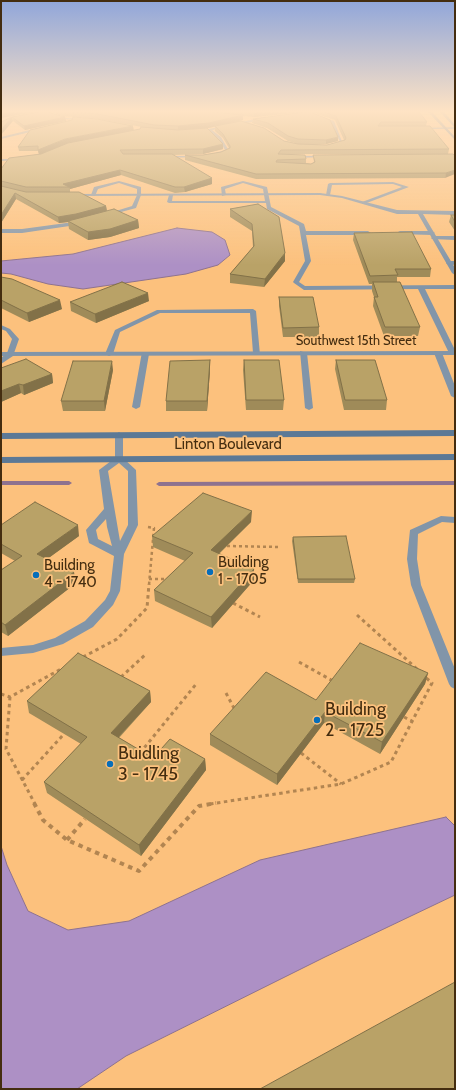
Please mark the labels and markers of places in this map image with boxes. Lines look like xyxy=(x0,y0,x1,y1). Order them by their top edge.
place label: Building 1 - 1705 xyxy=(218,554,269,589)
place label: Building 4 - 1740 xyxy=(44,557,97,592)
marker: Building 1 - 1705 xyxy=(205,567,215,577)
marker: Building 4 - 1740 xyxy=(31,570,41,580)
place label: Building 2 - 1725 xyxy=(325,699,386,742)
marker: Building 2 - 1725 xyxy=(312,715,322,725)
place label: Buidling 3 - 1745 xyxy=(118,743,179,786)
marker: Buidling 3 - 1745 xyxy=(105,759,115,769)

